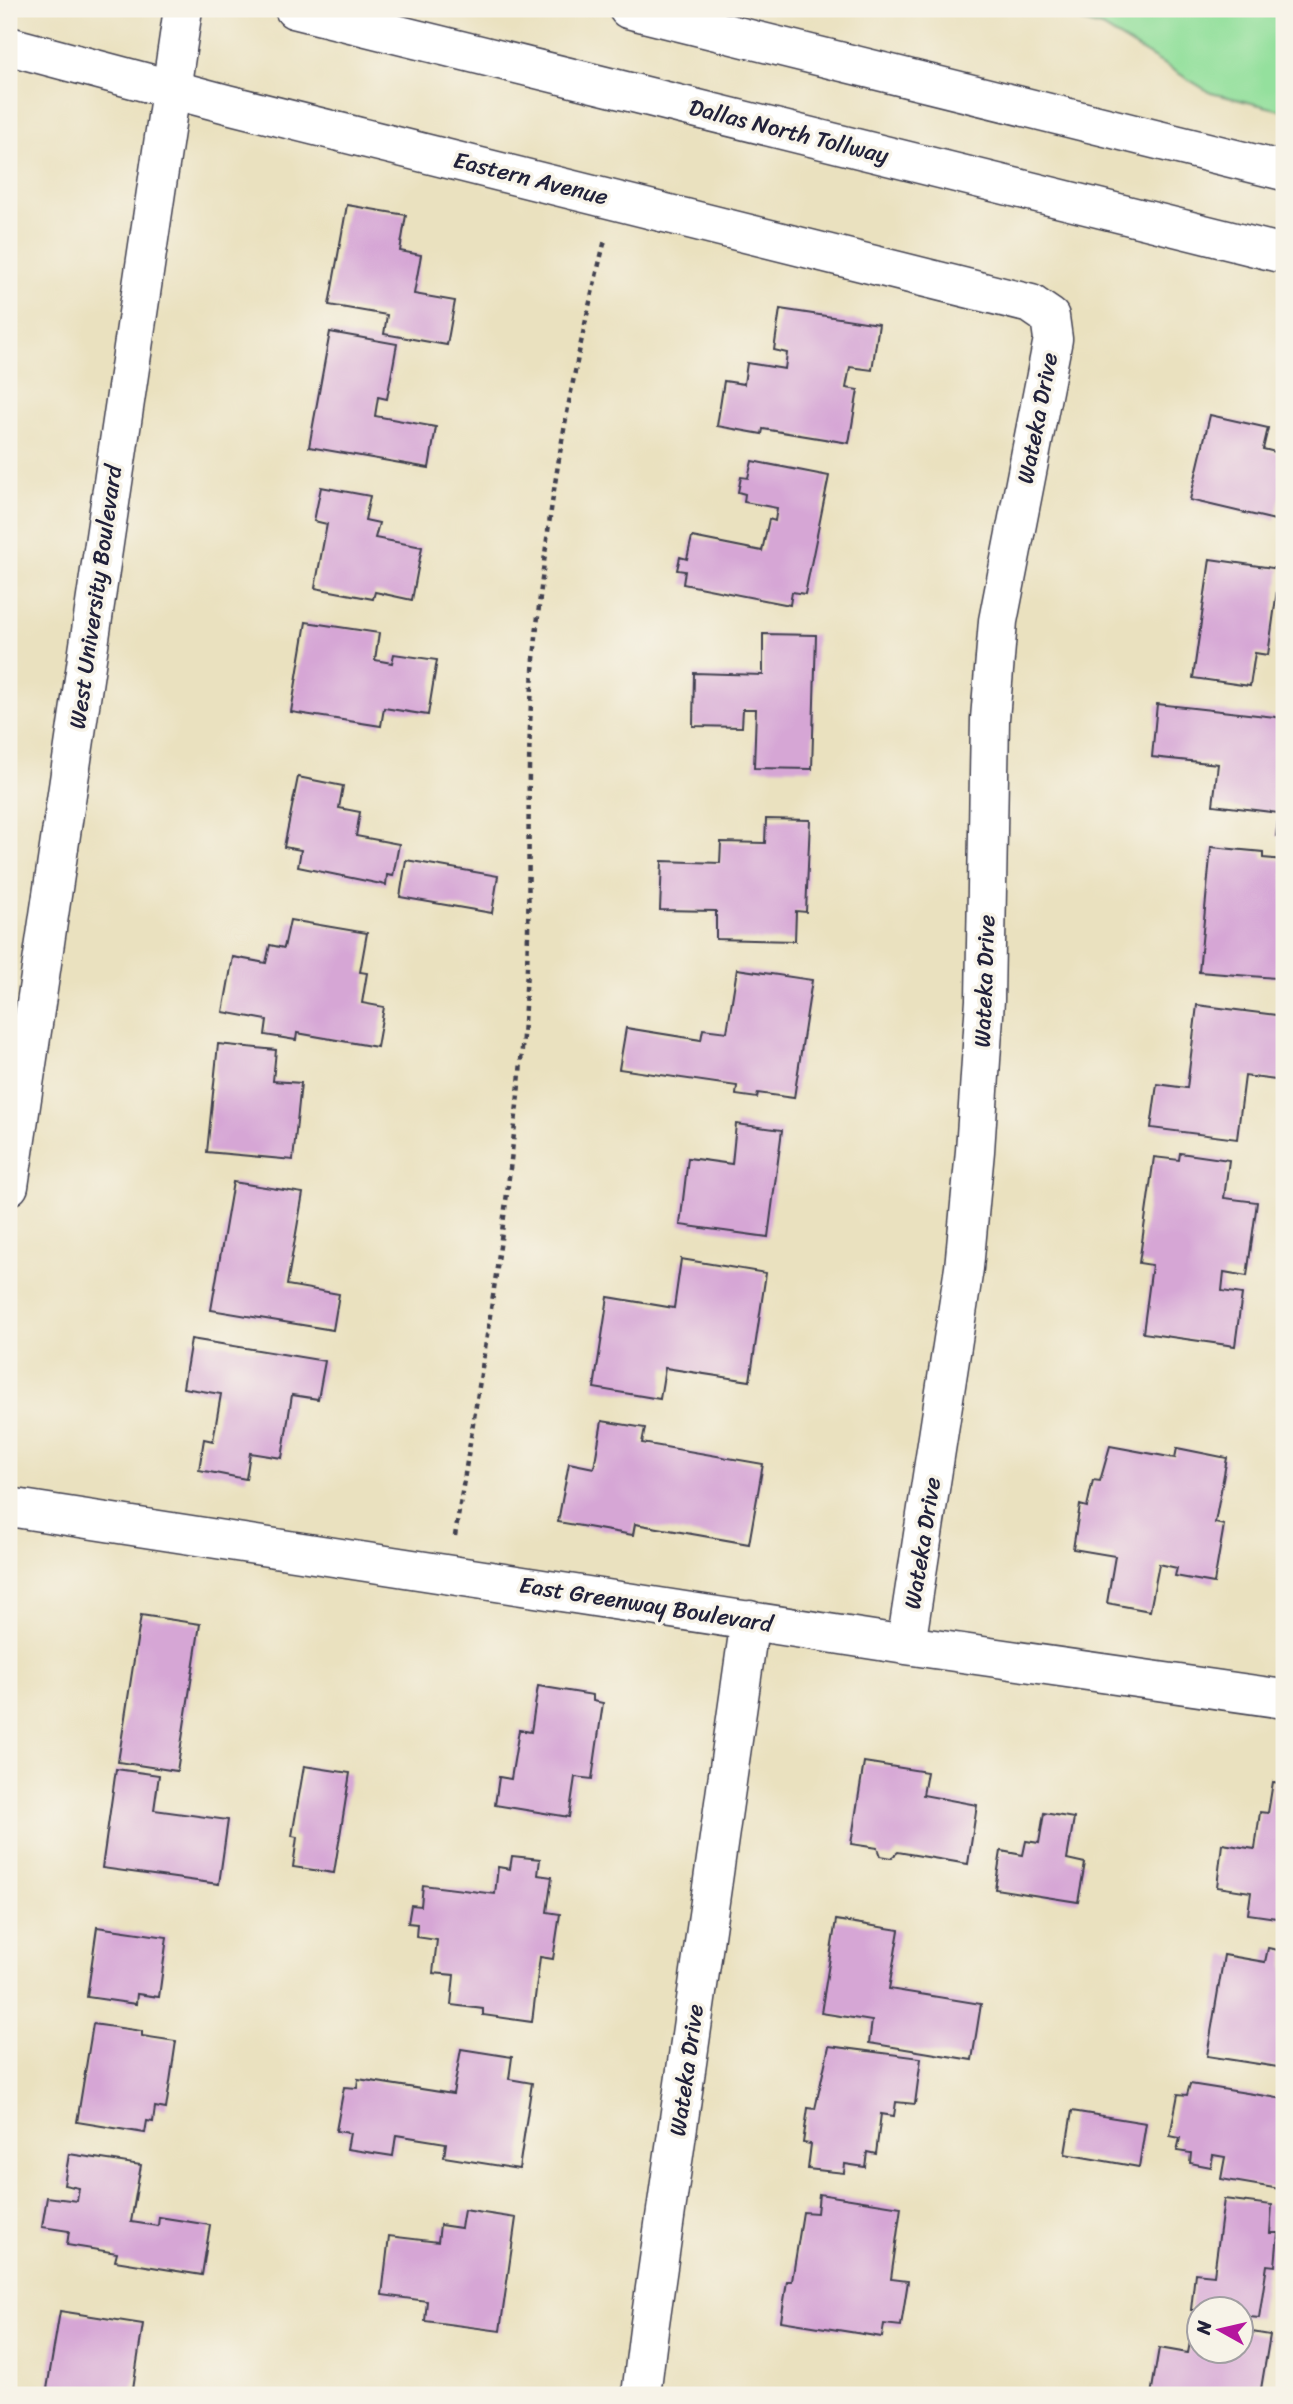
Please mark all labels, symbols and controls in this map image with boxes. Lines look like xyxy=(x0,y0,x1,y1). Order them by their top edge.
street label: Dallas North Tollway xyxy=(685,87,893,176)
street label: Eastern Avenue xyxy=(449,139,613,218)
street label: Wateka Drive xyxy=(1005,349,1070,487)
street label: West University Boulevard xyxy=(57,461,135,732)
street label: Wateka Drive xyxy=(962,914,1007,1048)
street label: Wateka Drive xyxy=(892,1474,953,1612)
street label: East Greenway Boulevard xyxy=(516,1564,777,1645)
street label: Wateka Drive xyxy=(657,2001,716,2139)
north arrow xyxy=(1184,2296,1254,2366)
text: N xyxy=(1186,2318,1221,2338)

